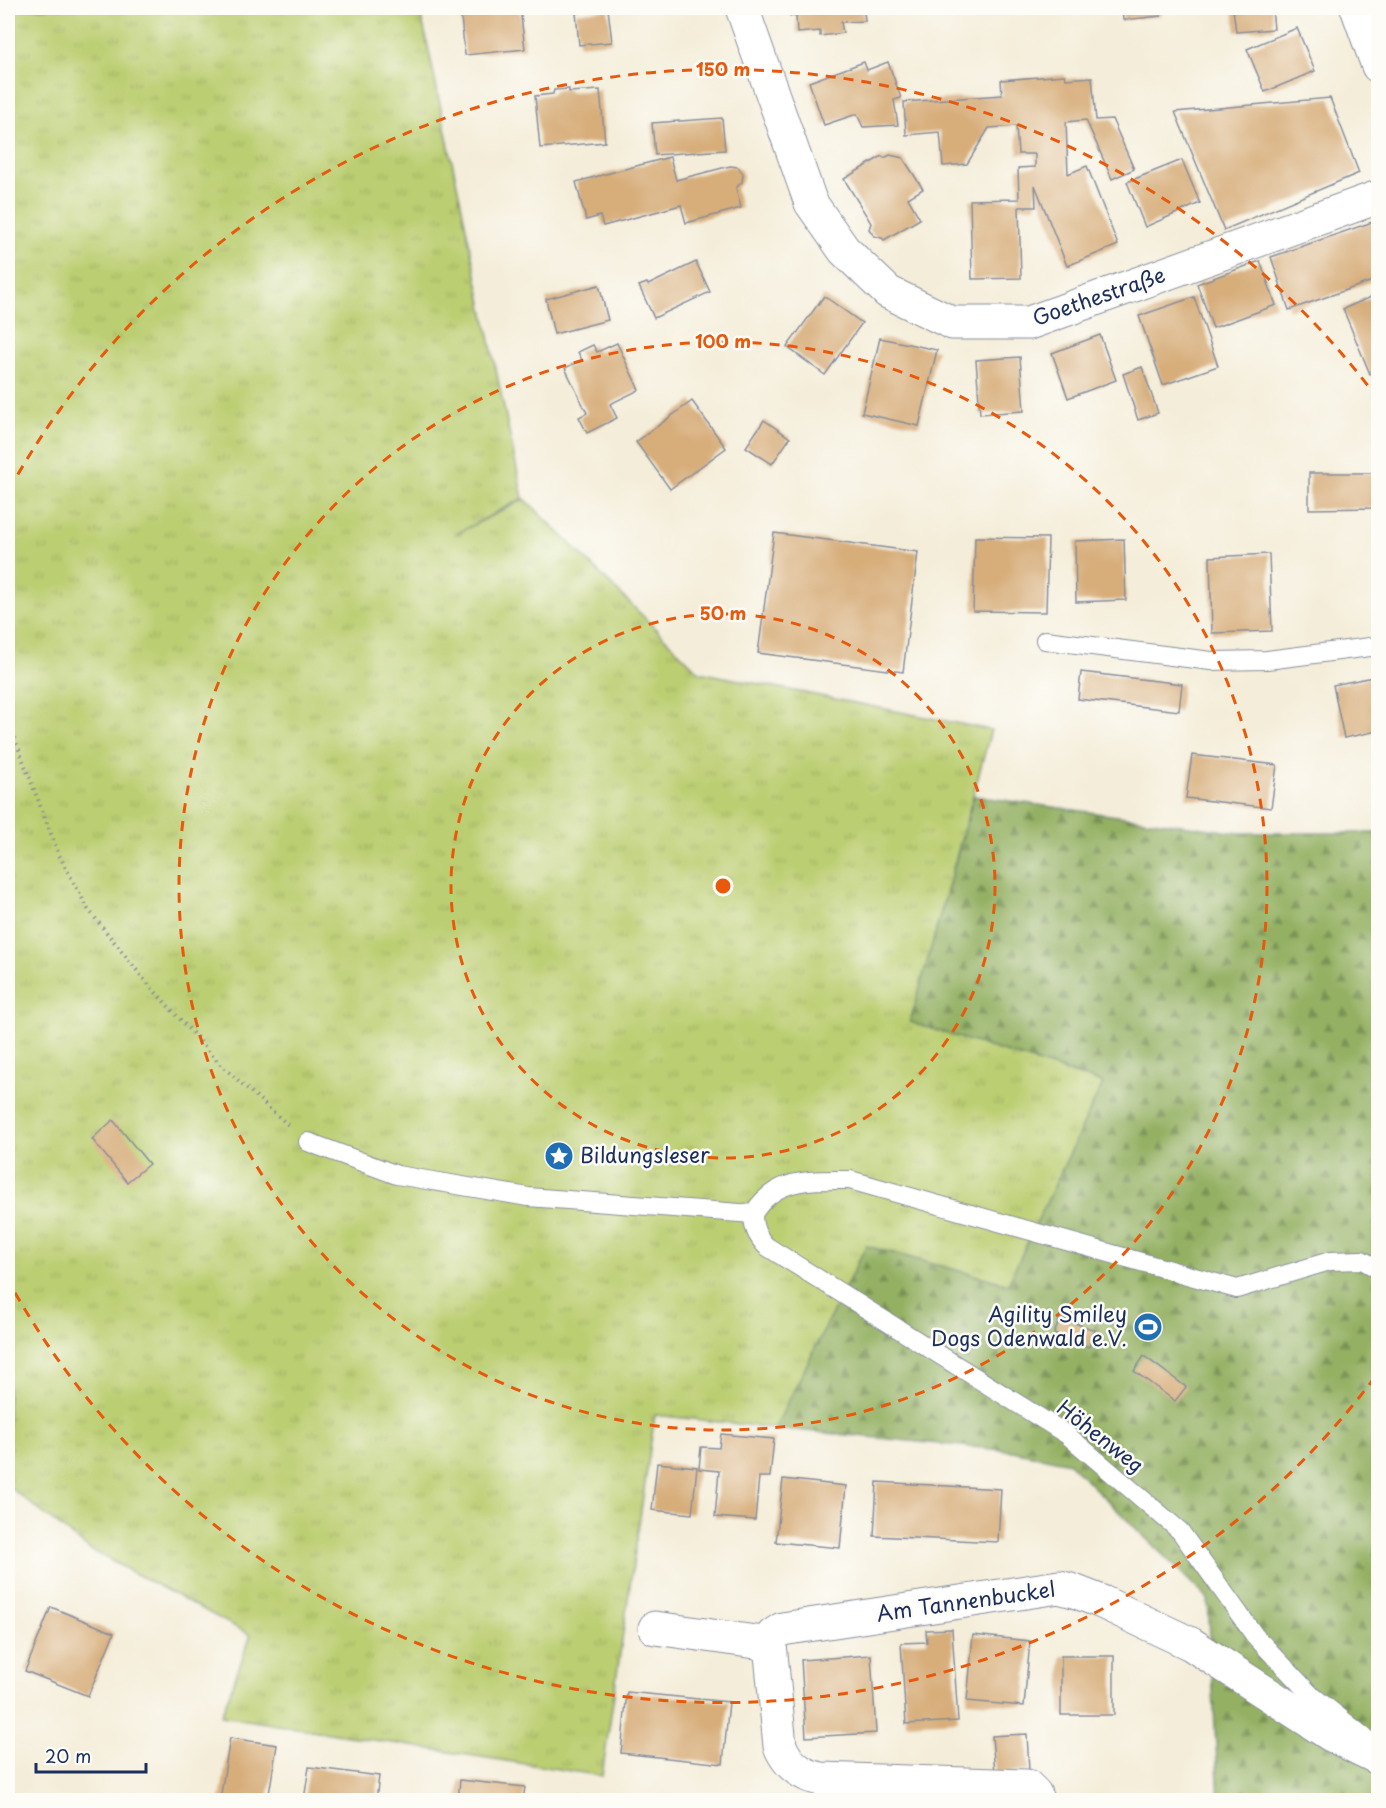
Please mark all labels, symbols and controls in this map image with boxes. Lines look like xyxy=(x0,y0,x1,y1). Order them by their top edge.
text: 150 m xyxy=(696,55,750,82)
street label: Goethestraße xyxy=(1028,257,1169,333)
text: 100 m xyxy=(695,327,751,354)
text: 50 m xyxy=(700,599,746,626)
centre of rings xyxy=(713,876,733,896)
place label: Bildungsleser xyxy=(580,1138,710,1170)
place icon: Bildungsleser xyxy=(543,1140,575,1172)
place label: Agility Smiley Dogs Odenwald e.V. xyxy=(931,1297,1127,1353)
sports icon: Agility Smiley Dogs Odenwald e.V. xyxy=(1132,1311,1164,1343)
street label: Höhenweg xyxy=(1051,1391,1152,1480)
street label: Am Tannenbuckel xyxy=(874,1572,1057,1628)
scale bar xyxy=(36,1736,146,1774)
text: 20 m xyxy=(45,1742,91,1769)

